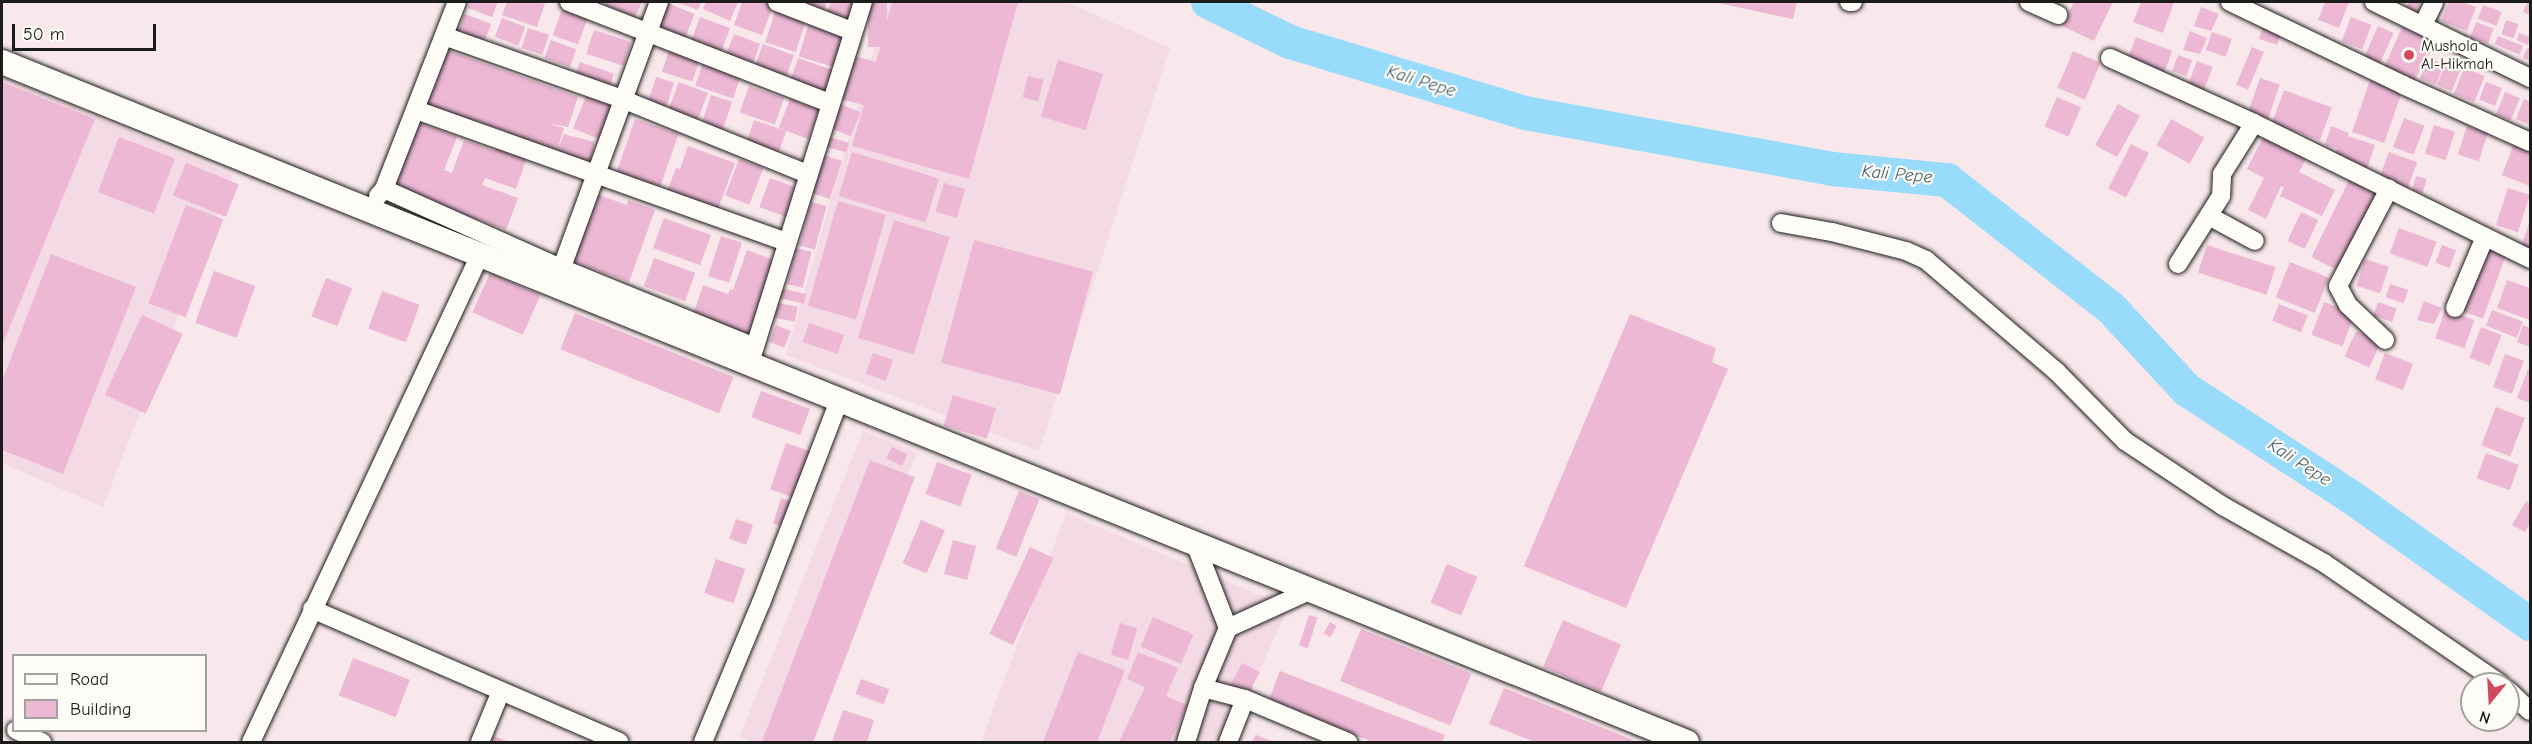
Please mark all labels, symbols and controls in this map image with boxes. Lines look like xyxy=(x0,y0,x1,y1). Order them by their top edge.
scale bar xyxy=(15,12,159,50)
text: 50 m xyxy=(23,24,65,45)
place label: Mushola Al-Hikmah xyxy=(2421,36,2493,74)
marker: Mushola Al-Hikmah xyxy=(2402,48,2416,62)
water label: Kali Pepe xyxy=(1384,61,1458,103)
water label: Kali Pepe xyxy=(1861,161,1933,189)
water label: Kali Pepe xyxy=(2263,435,2335,491)
legend xyxy=(12,654,207,732)
text: Road xyxy=(70,669,109,690)
north arrow xyxy=(2460,672,2520,732)
text: Building xyxy=(70,699,132,720)
text: N xyxy=(2477,707,2493,727)

